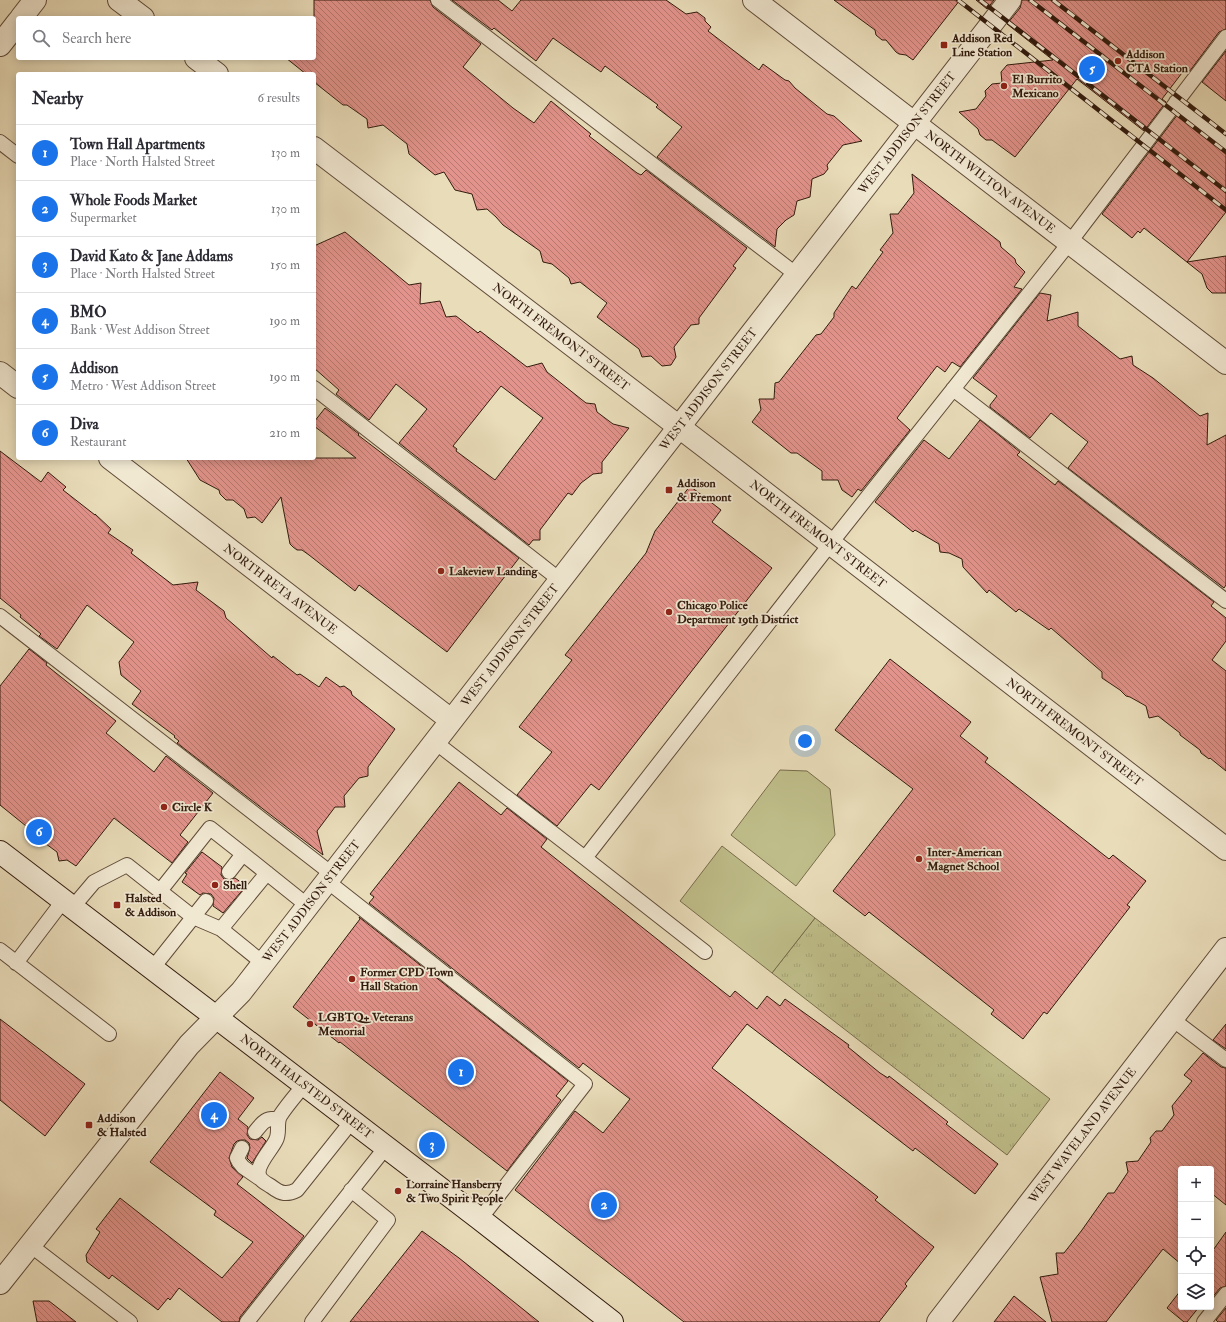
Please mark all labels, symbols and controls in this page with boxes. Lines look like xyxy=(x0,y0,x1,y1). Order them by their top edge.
search box xyxy=(16,16,316,60)
icon: search xyxy=(30,27,52,49)
text: Search here xyxy=(62,29,131,48)
place label: Addison Red Line Station xyxy=(951,31,1013,60)
marker: Addison Red Line Station xyxy=(939,40,949,50)
place label: Addison CTA Station xyxy=(1125,47,1189,76)
pin: 5 xyxy=(1079,54,1105,84)
marker: Addison CTA Station xyxy=(1113,56,1123,66)
street label: WEST ADDISON STREET xyxy=(854,69,959,198)
place label: El Burrito Mexicano xyxy=(1011,72,1062,101)
marker: El Burrito Mexicano xyxy=(999,81,1009,91)
text: Nearby xyxy=(32,88,83,109)
text: 6 results xyxy=(257,90,300,106)
street label: NORTH WILTON AVENUE xyxy=(922,127,1059,237)
text: Town Hall Apartments xyxy=(70,135,205,154)
text: 1 xyxy=(43,145,47,161)
text: 130 m xyxy=(271,145,300,161)
text: Place · North Halsted Street xyxy=(70,154,215,170)
text: Whole Foods Market xyxy=(70,191,197,210)
text: 2 xyxy=(42,201,48,217)
text: 130 m xyxy=(271,201,300,217)
text: Supermarket xyxy=(70,210,137,226)
text: David Kato & Jane Addams xyxy=(70,247,233,266)
text: 3 xyxy=(43,257,48,273)
text: 150 m xyxy=(270,257,300,273)
text: Place · North Halsted Street xyxy=(70,266,215,282)
street label: NORTH FREMONT STREET xyxy=(490,280,633,394)
text: BMO xyxy=(70,303,106,322)
text: 4 xyxy=(41,313,49,329)
text: 190 m xyxy=(269,313,300,329)
text: Bank · West Addison Street xyxy=(70,322,210,338)
street label: WEST ADDISON STREET xyxy=(656,325,761,454)
text: Addison xyxy=(70,359,118,378)
text: 5 xyxy=(42,369,48,385)
text: 190 m xyxy=(269,369,300,385)
text: Metro · West Addison Street xyxy=(70,378,216,394)
text: Diva xyxy=(70,415,99,434)
text: 6 xyxy=(42,425,48,441)
text: 210 m xyxy=(269,425,300,441)
text: Restaurant xyxy=(70,434,126,450)
place label: Addison & Fremont xyxy=(676,476,731,505)
street label: NORTH FREMONT STREET xyxy=(747,477,889,592)
marker: Addison & Fremont xyxy=(664,485,674,495)
street label: NORTH RETA AVENUE xyxy=(221,541,341,638)
place label: Lakeview Landing xyxy=(449,564,539,579)
marker: Lakeview Landing xyxy=(436,566,446,576)
street label: WEST ADDISON STREET xyxy=(457,581,562,710)
place label: Chicago Police Department 19th District xyxy=(677,598,798,627)
marker: Chicago Police Department 19th District xyxy=(664,607,674,617)
street label: NORTH FREMONT STREET xyxy=(1003,675,1146,790)
your location xyxy=(795,731,815,751)
place label: Circle K xyxy=(172,800,213,815)
marker: Circle K xyxy=(159,802,169,812)
pin: 6 xyxy=(26,817,52,847)
street label: WEST ADDISON STREET xyxy=(259,837,364,966)
place label: Inter-American Magnet School xyxy=(926,845,1003,874)
marker: Inter-American Magnet School xyxy=(914,854,924,864)
place label: Shell xyxy=(223,878,248,893)
marker: Shell xyxy=(210,880,220,890)
place label: Halsted & Addison xyxy=(125,891,177,920)
marker: Halsted & Addison xyxy=(112,900,122,910)
place label: Former CPD Town Hall Station xyxy=(360,965,454,994)
marker: Former CPD Town Hall Station xyxy=(347,974,357,984)
place label: LGBTQ+ Veterans Memorial xyxy=(317,1010,413,1039)
marker: LGBTQ+ Veterans Memorial xyxy=(305,1019,315,1029)
street label: NORTH HALSTED STREET xyxy=(237,1031,376,1142)
pin: 1 xyxy=(448,1057,474,1087)
street label: WEST WAVELAND AVENUE xyxy=(1024,1064,1140,1207)
pin: 4 xyxy=(201,1100,227,1130)
place label: Addison & Halsted xyxy=(96,1111,146,1140)
marker: Addison & Halsted xyxy=(84,1120,94,1130)
pin: 3 xyxy=(419,1130,445,1160)
map controls xyxy=(1178,1166,1214,1310)
button: + xyxy=(1178,1166,1214,1202)
place label: Lorraine Hansberry & Two Spirit People xyxy=(406,1177,504,1206)
marker: Lorraine Hansberry & Two Spirit People xyxy=(393,1186,403,1196)
pin: 2 xyxy=(591,1190,617,1220)
button: − xyxy=(1178,1202,1214,1238)
button: locate xyxy=(1178,1238,1214,1274)
button: layers xyxy=(1178,1274,1214,1310)

